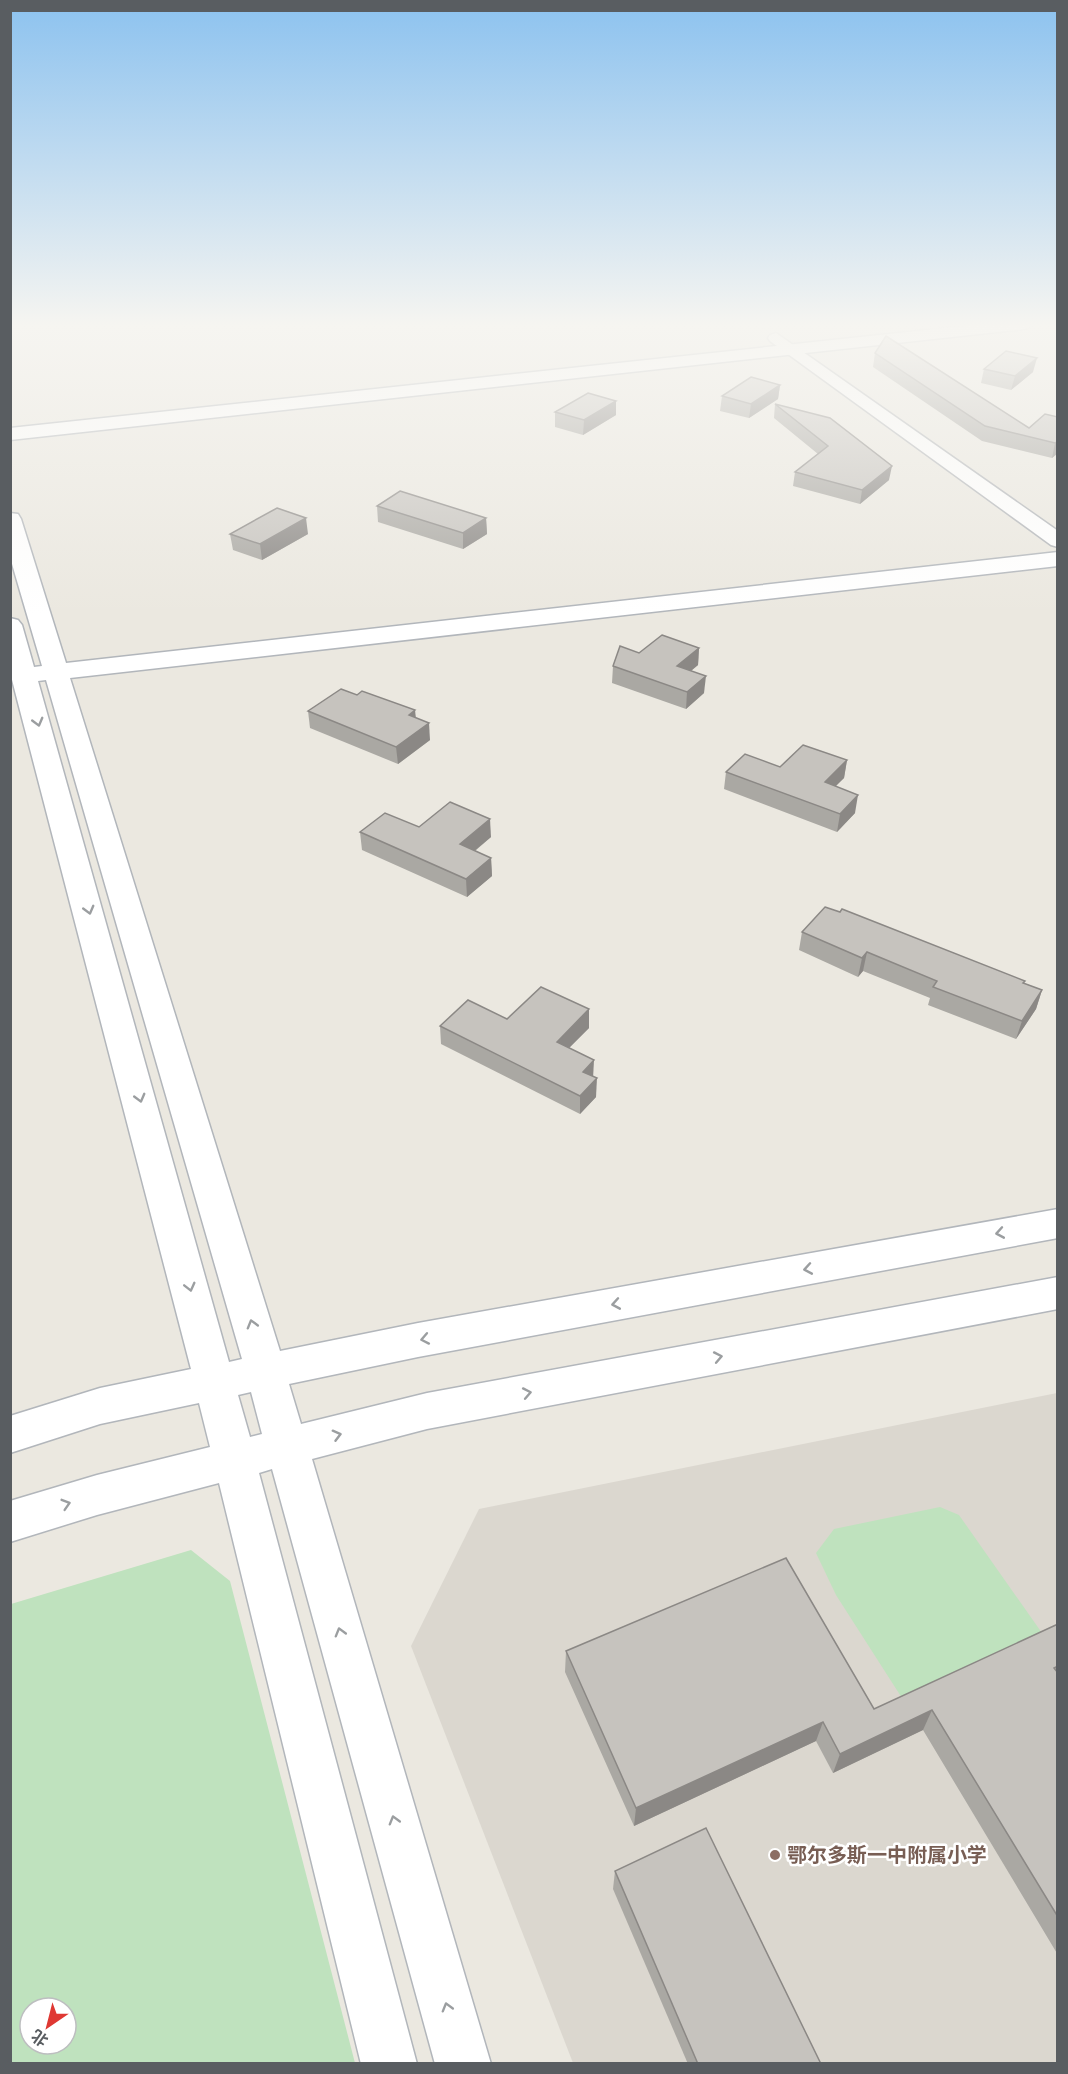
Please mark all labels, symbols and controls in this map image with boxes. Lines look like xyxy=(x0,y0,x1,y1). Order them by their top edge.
one-way arrow xyxy=(30,717,43,727)
one-way arrow xyxy=(81,905,94,915)
one-way arrow xyxy=(133,1093,145,1103)
one-way arrow xyxy=(995,1226,1005,1239)
one-way arrow xyxy=(804,1262,814,1275)
one-way arrow xyxy=(183,1282,196,1292)
one-way arrow xyxy=(612,1297,622,1310)
one-way arrow xyxy=(247,1319,259,1329)
one-way arrow xyxy=(420,1332,430,1345)
one-way arrow xyxy=(714,1351,723,1363)
one-way arrow xyxy=(522,1387,531,1399)
one-way arrow xyxy=(331,1429,341,1442)
one-way arrow xyxy=(60,1499,71,1512)
one-way arrow xyxy=(335,1627,347,1638)
one-way arrow xyxy=(389,1815,401,1826)
place label: 鄂尔多斯一中附属小学 xyxy=(787,1843,987,1867)
marker: 鄂尔多斯一中附属小学 xyxy=(768,1848,782,1862)
north arrow xyxy=(18,1996,78,2056)
one-way arrow xyxy=(442,2002,454,2013)
text: 北 xyxy=(28,2026,52,2050)

